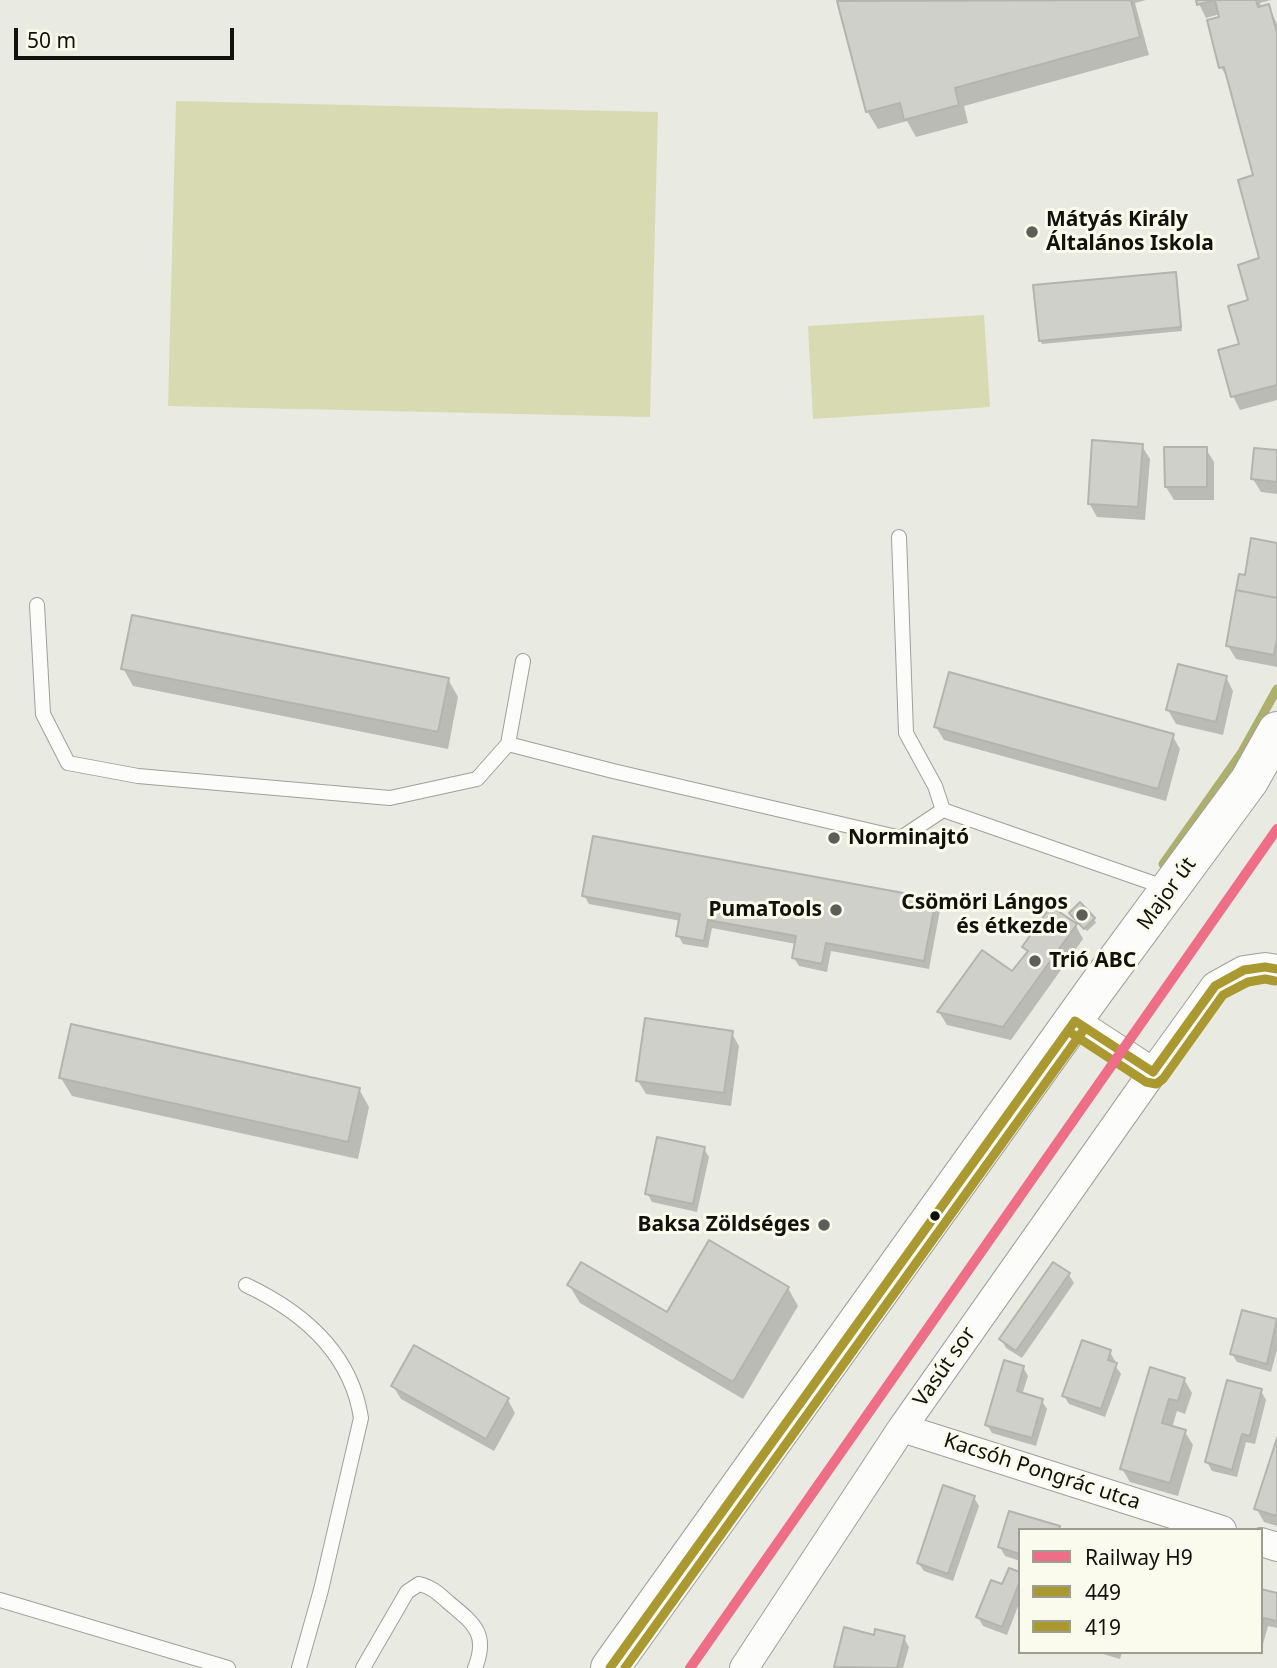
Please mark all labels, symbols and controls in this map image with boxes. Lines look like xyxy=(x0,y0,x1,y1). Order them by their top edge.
scale bar xyxy=(18,14,238,58)
text: 50 m xyxy=(27,26,76,54)
place label: Mátyás Király Általános Iskola xyxy=(1046,207,1214,257)
marker: Mátyás Király Általános Iskola xyxy=(1024,224,1040,240)
place label: Norminajtó xyxy=(848,825,969,851)
marker: Norminajtó xyxy=(826,830,842,846)
street label: Major út xyxy=(1132,853,1202,935)
place label: Csömöri Lángos és étkezde xyxy=(901,890,1068,940)
place label: PumaTools xyxy=(709,897,822,923)
marker: PumaTools xyxy=(828,902,844,918)
marker: Csömöri Lángos és étkezde xyxy=(1074,907,1090,923)
place label: Trió ABC xyxy=(1049,948,1136,974)
marker: Trió ABC xyxy=(1027,953,1043,969)
unlabelled marker xyxy=(928,1209,942,1223)
place label: Baksa Zöldséges xyxy=(638,1212,810,1238)
marker: Baksa Zöldséges xyxy=(816,1217,832,1233)
street label: Vasút sor xyxy=(908,1322,982,1412)
street label: Kacsóh Pongrác utca xyxy=(940,1428,1144,1516)
legend xyxy=(1018,1528,1263,1654)
text: Railway H9 xyxy=(1085,1543,1193,1571)
text: 449 xyxy=(1085,1578,1121,1606)
text: 419 xyxy=(1085,1613,1121,1641)

